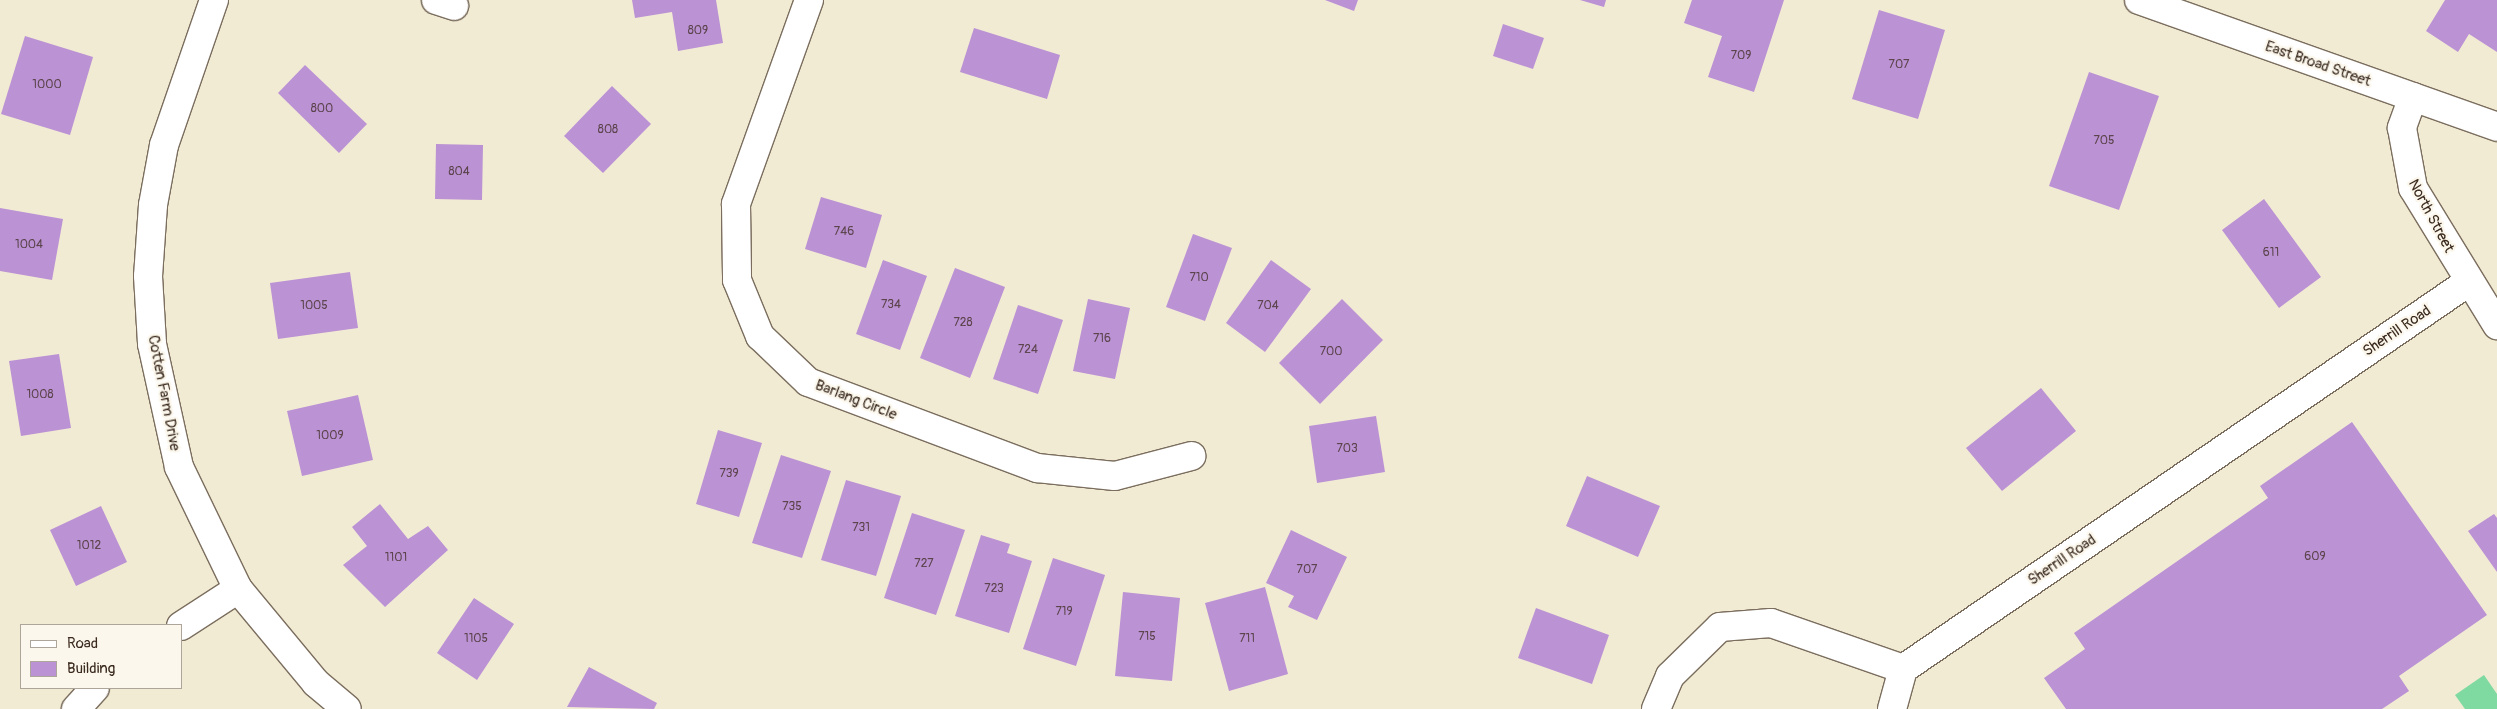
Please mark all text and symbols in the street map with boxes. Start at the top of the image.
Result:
house number: 809 [688,24,708,38]
street label: East Broad Street [2263,37,2373,91]
house number: 709 [1731,49,1751,63]
house number: 707 [1889,58,1909,72]
house number: 1000 [32,78,62,92]
house number: 800 [311,102,333,116]
house number: 808 [598,123,618,137]
house number: 705 [2093,134,2115,148]
house number: 804 [448,165,470,179]
street label: North Street [2404,176,2458,256]
house number: 746 [834,225,854,239]
house number: 1004 [15,238,43,252]
house number: 611 [2263,246,2279,260]
house number: 710 [1189,271,1209,285]
house number: 734 [881,298,901,312]
house number: 1005 [300,299,328,313]
house number: 704 [1257,299,1279,313]
street label: Sherrill Road [2360,302,2434,360]
house number: 728 [953,316,973,330]
house number: 716 [1093,332,1111,346]
street label: Cotten Farm Drive [144,334,184,452]
house number: 724 [1018,343,1038,357]
house number: 700 [1320,345,1342,359]
street label: Barlang Circle [813,376,899,424]
house number: 1008 [26,388,54,402]
house number: 1009 [316,429,344,443]
house number: 703 [1336,442,1358,456]
house number: 739 [719,467,739,481]
house number: 735 [782,500,802,514]
house number: 731 [852,521,870,535]
street label: Sherrill Road [2025,531,2099,589]
house number: 1012 [77,539,101,553]
house number: 609 [2304,550,2326,564]
house number: 1101 [385,551,407,565]
house number: 727 [914,557,934,571]
house number: 707 [1297,563,1317,577]
house number: 723 [984,582,1004,596]
house number: 719 [1055,605,1073,619]
legend [20,624,182,689]
house number: 715 [1138,630,1156,644]
house number: 1105 [464,632,488,646]
house number: 711 [1239,632,1255,646]
text: Road [67,634,98,653]
text: Building [67,659,115,678]

